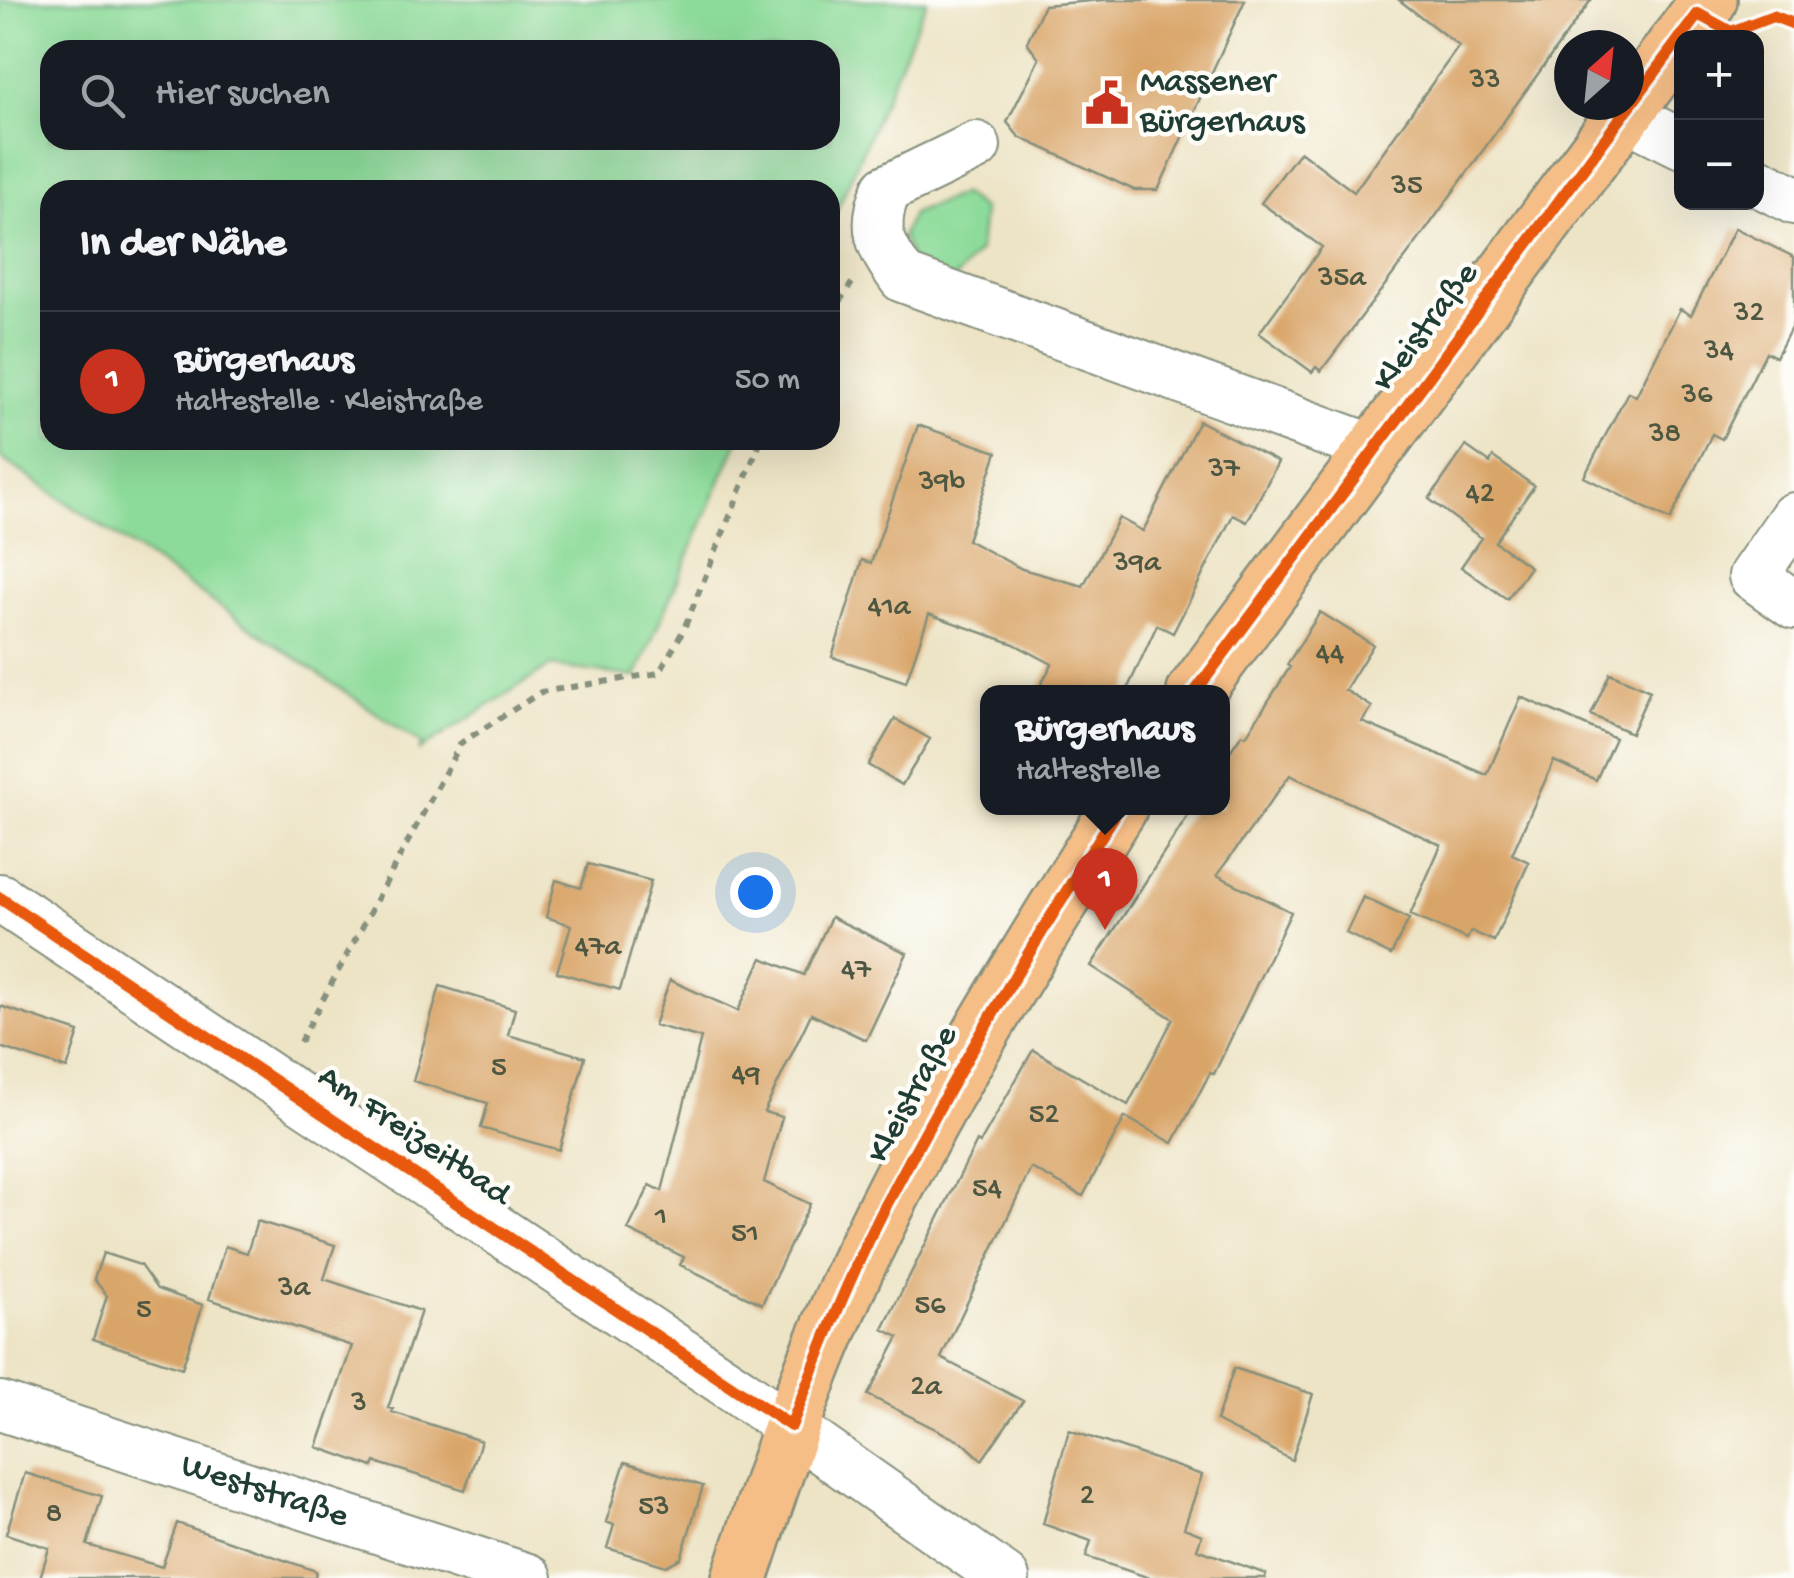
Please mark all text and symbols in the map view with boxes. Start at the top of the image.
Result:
north arrow [1554,30,1644,120]
map controls [1674,30,1764,210]
button: + [1674,30,1764,120]
search box [40,40,840,150]
place label: Massener Bürgerhaus [1139,63,1306,144]
house number: 33 [1468,64,1501,99]
icon: search [75,68,130,123]
text: Hier suchen [155,73,330,117]
public building icon: Massener Bürgerhaus [1083,79,1131,127]
button: − [1674,120,1764,210]
house number: 35 [1390,170,1423,205]
text: In der Nähe [80,221,286,270]
street label: Kleistraße [1365,255,1489,401]
house number: 35a [1317,262,1367,297]
house number: 32 [1733,297,1764,332]
house number: 34 [1703,335,1734,370]
text: Bürgerhaus [175,340,354,384]
text: 1 [106,362,119,400]
text: 50 m [735,362,800,400]
house number: 36 [1681,379,1713,414]
text: Haltestelle · Kleistraße [175,384,483,422]
house number: 38 [1648,418,1681,453]
house number: 37 [1207,453,1241,488]
house number: 39b [918,466,965,501]
house number: 42 [1466,478,1494,513]
house number: 39a [1112,547,1162,582]
house number: 41a [868,591,912,626]
house number: 44 [1316,638,1344,673]
popup [980,685,1230,815]
text: Bürgerhaus [1016,709,1194,753]
text: Haltestelle [1016,753,1160,791]
pin: 1 [1072,848,1138,930]
your location [730,867,781,918]
house number: 47a [575,931,623,966]
house number: 47 [841,954,872,989]
street label: Kleistraße [859,1018,969,1171]
house number: 5 [491,1052,507,1087]
street label: Am Freizeitbad [309,1058,519,1218]
house number: 49 [731,1059,761,1094]
house number: 52 [1029,1099,1059,1134]
house number: 54 [972,1173,1002,1208]
house number: 1 [654,1201,667,1236]
house number: 51 [731,1218,759,1253]
house number: 3a [277,1272,311,1307]
house number: 56 [915,1290,946,1325]
house number: 5 [136,1294,152,1329]
house number: 2a [910,1371,943,1406]
house number: 3 [350,1387,367,1422]
street label: Weststraße [176,1446,354,1539]
house number: 2 [1080,1480,1094,1515]
house number: 53 [638,1491,670,1526]
house number: 8 [46,1498,62,1533]

